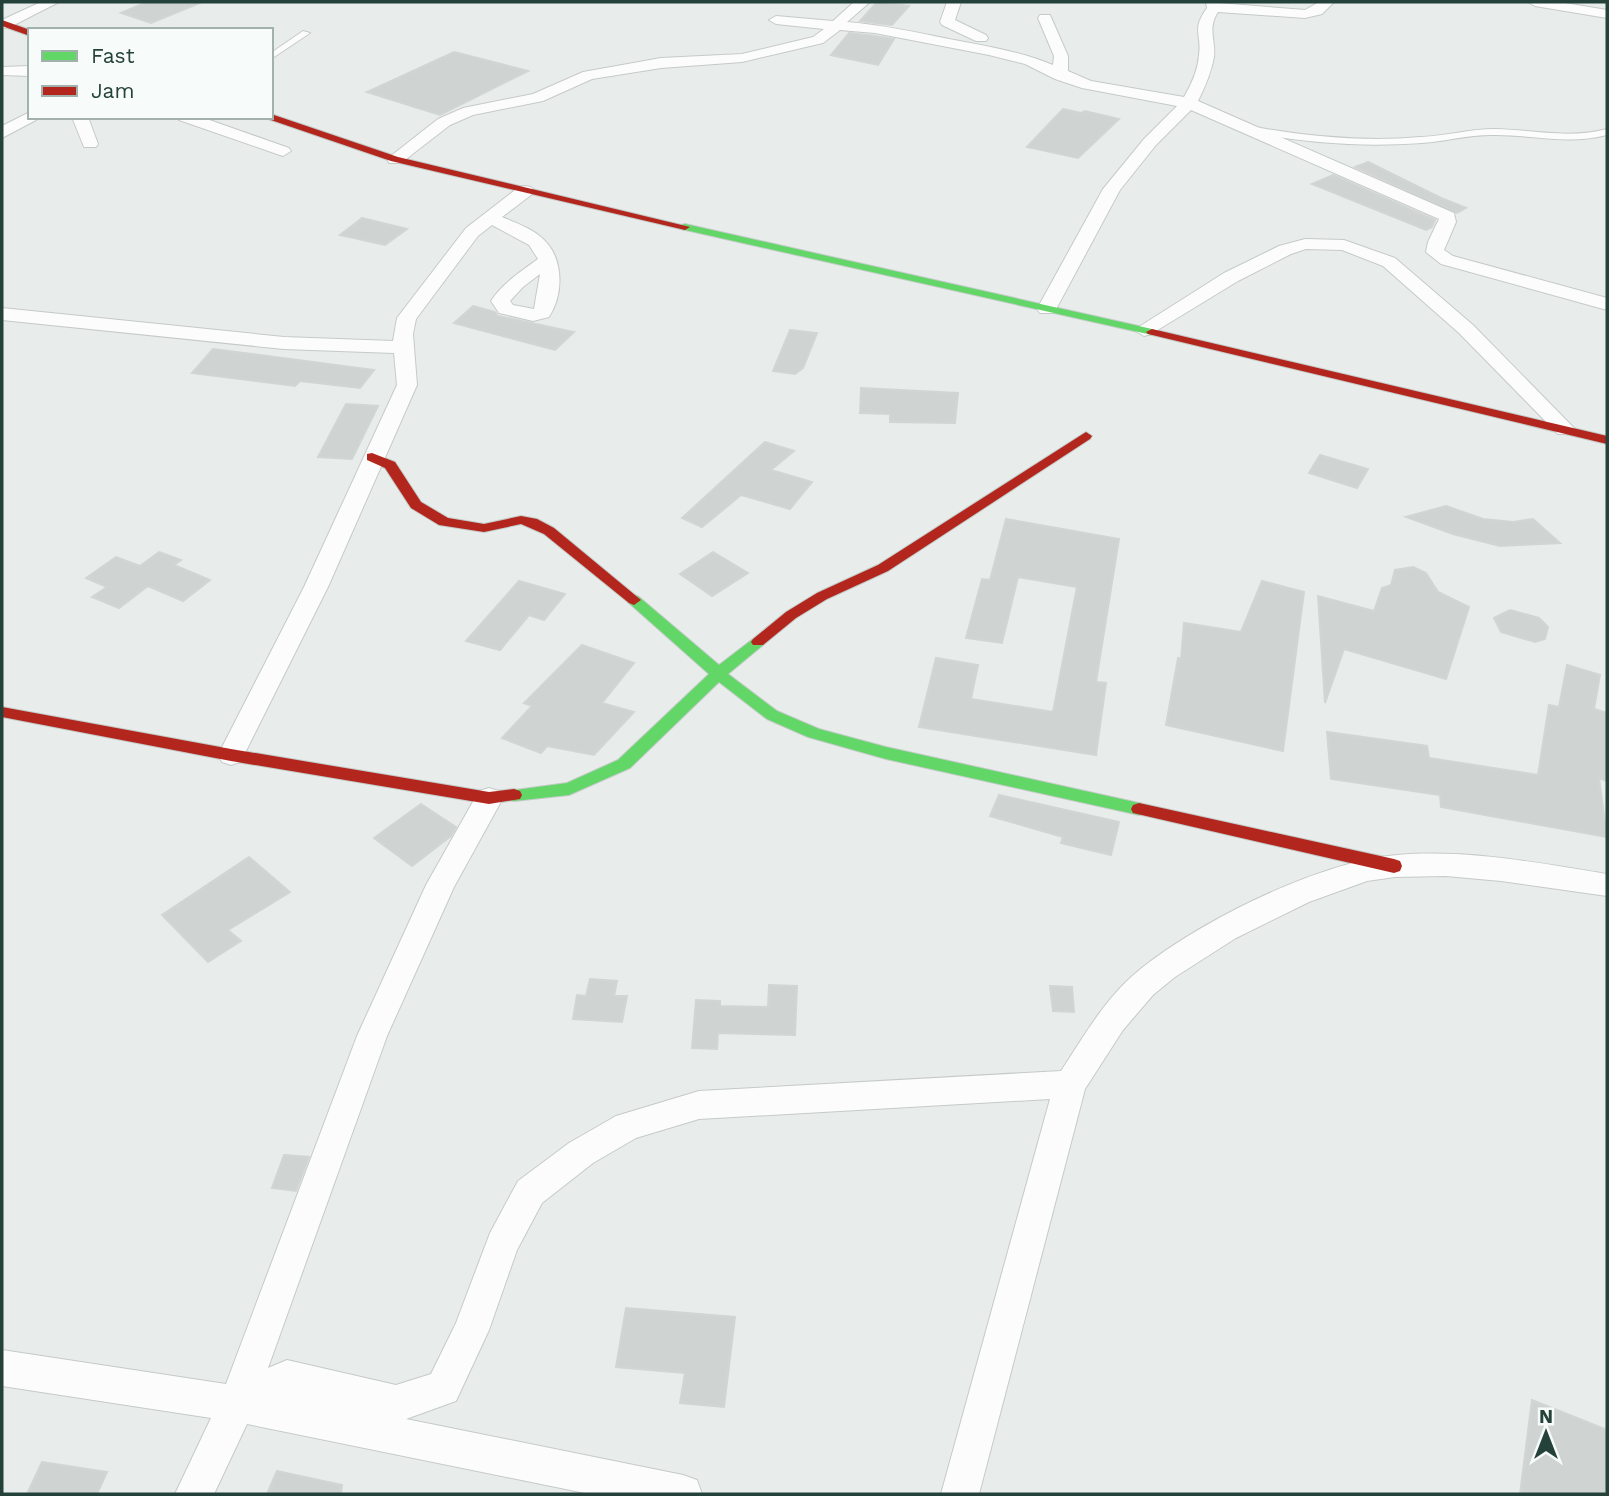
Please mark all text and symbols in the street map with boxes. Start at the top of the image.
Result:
legend [28,28,273,119]
text: Fast [91,43,135,68]
text: Jam [91,78,134,103]
north arrow [1511,1398,1581,1468]
text: N [1539,1405,1553,1428]

